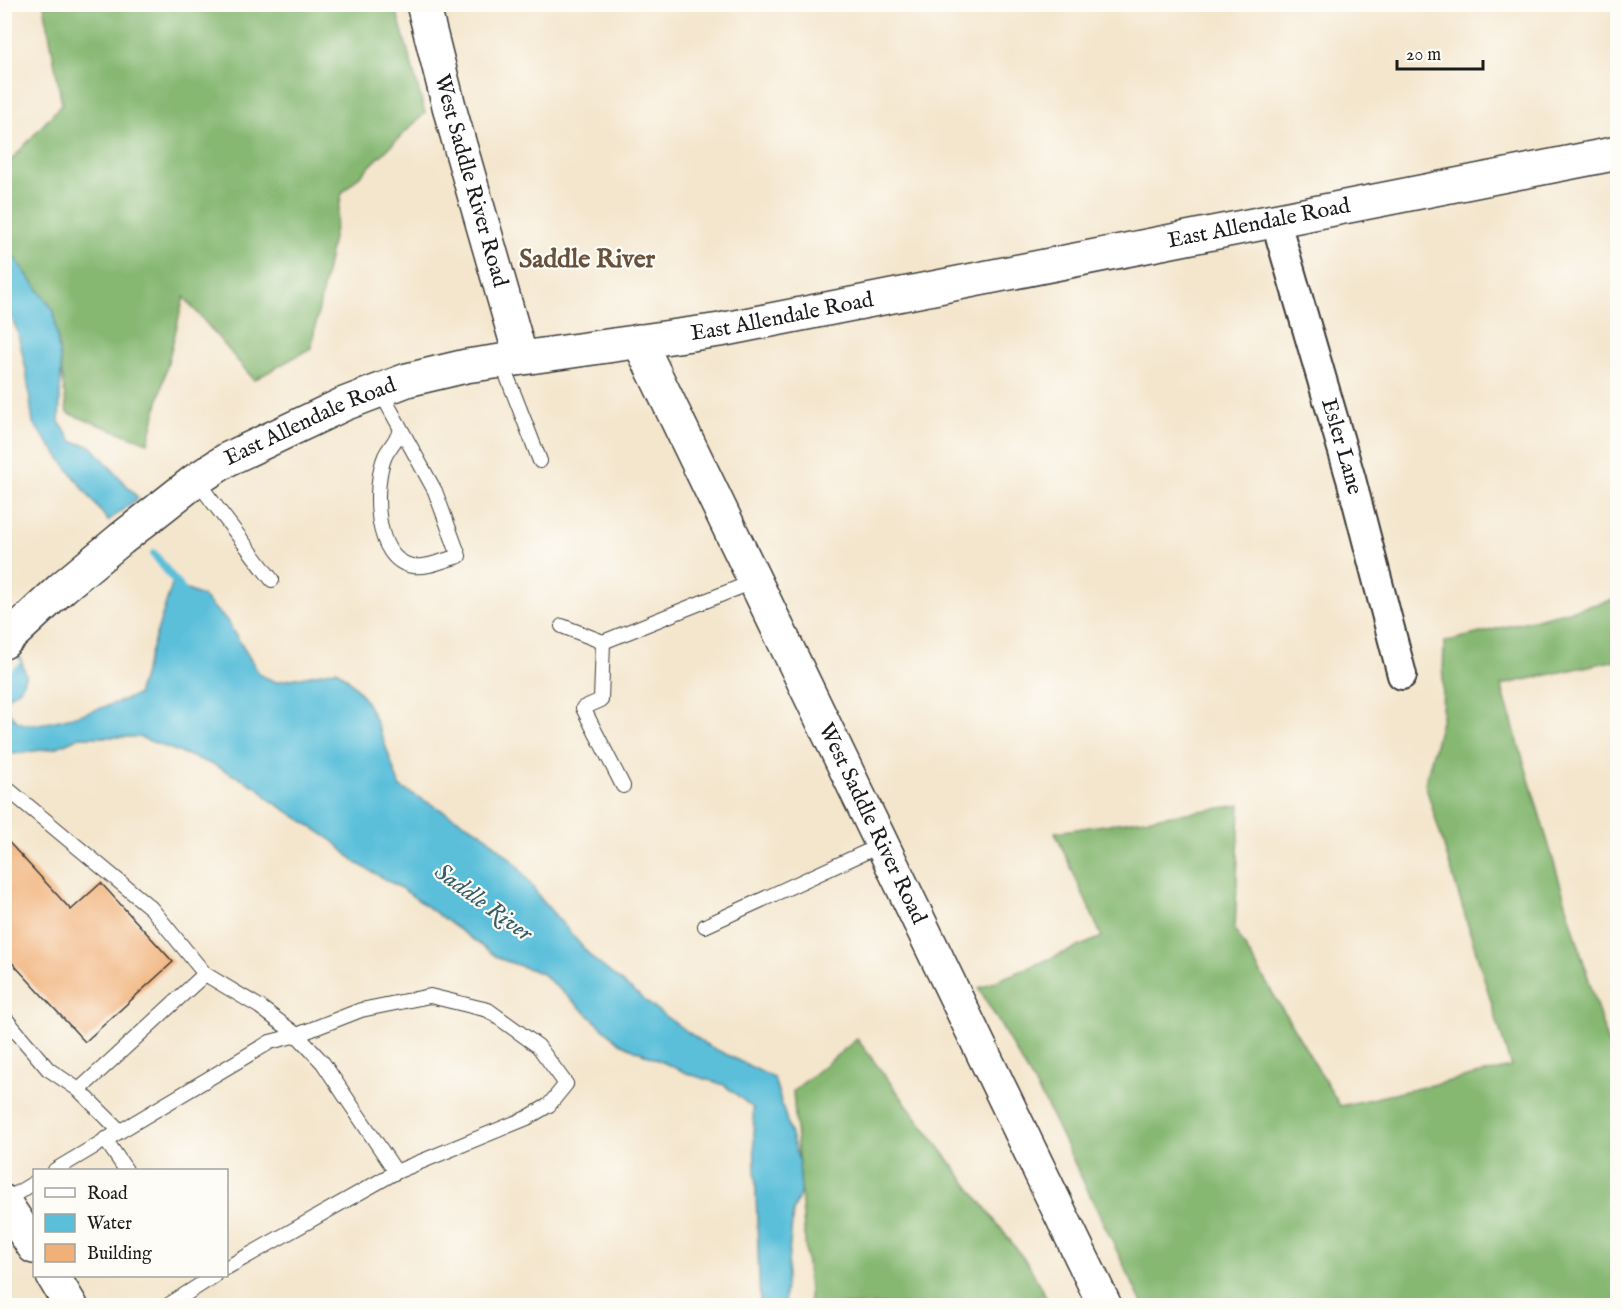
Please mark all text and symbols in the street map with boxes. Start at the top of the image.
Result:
scale bar [1397,33,1482,71]
text: 20 m [1406,44,1441,67]
street label: West Saddle River Road [427,71,514,291]
street label: East Allendale Road [1165,192,1353,255]
district label: Saddle River [519,243,656,276]
street label: East Allendale Road [689,286,876,348]
street label: East Allendale Road [220,371,400,473]
street label: Esler Lane [1314,395,1368,498]
street label: West Saddle River Road [812,719,933,929]
water label: Saddle River [428,857,540,950]
legend [33,1169,228,1277]
text: Road [87,1183,128,1206]
text: Water [87,1213,132,1236]
text: Building [87,1243,152,1266]

